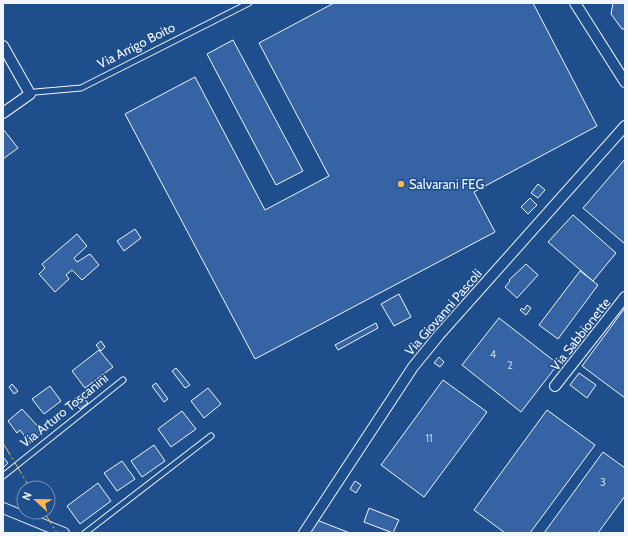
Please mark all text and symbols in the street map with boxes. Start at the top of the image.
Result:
street label: Via Arrigo Boito [94,19,178,71]
place label: Salvarani FEG [409,176,484,192]
marker: Salvarani FEG [396,179,406,189]
street label: Via Giovanni Pascoli [401,266,485,358]
street label: Via Sabbionette [547,294,614,374]
house number: 4 [490,347,497,361]
house number: 2 [507,358,513,372]
street label: Via Arturo Toscanini [17,370,111,450]
house number: 11 [425,431,433,445]
house number: 3 [600,475,606,489]
north arrow [16,480,56,520]
text: N [19,490,35,502]

